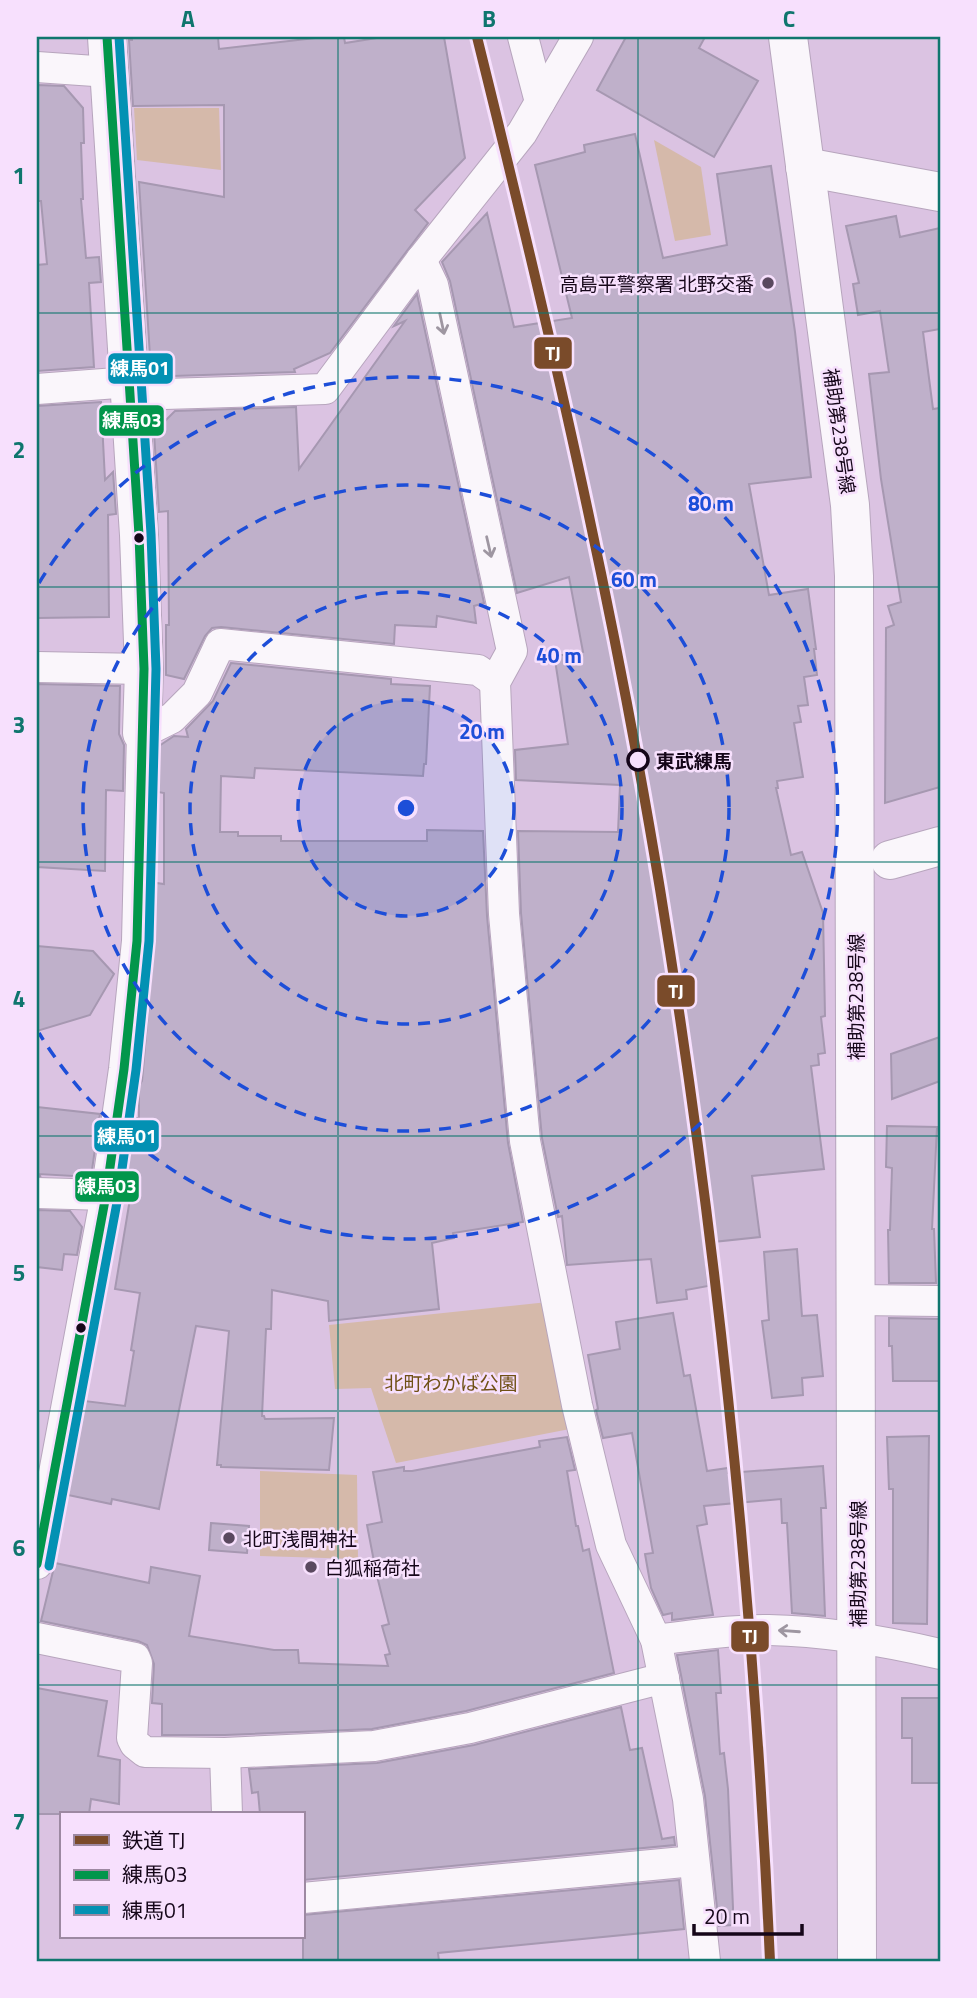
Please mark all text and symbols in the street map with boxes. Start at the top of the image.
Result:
text: A [181,1,195,36]
text: B [482,1,496,36]
text: C [783,1,795,36]
text: 1 [13,158,25,193]
place label: 高島平警察署 北野交番 [560,269,754,298]
marker: 高島平警察署 北野交番 [760,275,776,291]
one-way arrow [435,312,449,335]
line badge: TJ [533,336,573,370]
text: TJ [545,338,561,367]
line badge: 練馬01 [107,352,174,385]
text: 練馬01 [110,353,170,382]
street label: 補助第238号線 [817,366,863,496]
line badge: 練馬03 [98,404,165,437]
text: 練馬03 [102,405,162,434]
text: 2 [13,432,25,467]
text: 80 m [688,487,734,519]
unlabelled marker [132,531,146,545]
one-way arrow [483,535,496,558]
text: 60 m [611,563,657,595]
text: 40 m [536,639,582,671]
text: 3 [13,707,25,742]
text: 20 m [459,715,505,747]
place label: 東武練馬 [656,746,732,775]
marker: 東武練馬 [627,749,649,771]
centre of rings [394,796,418,820]
street label: 補助第238号線 [841,934,870,1060]
line badge: TJ [656,974,696,1008]
text: TJ [668,976,684,1005]
text: 4 [13,981,25,1016]
line badge: 練馬01 [93,1119,160,1153]
text: 練馬01 [97,1121,157,1150]
line badge: 練馬03 [74,1170,140,1203]
text: 練馬03 [77,1171,137,1200]
text: 5 [13,1255,25,1290]
unlabelled marker [74,1321,88,1335]
park label: 北町わかば公園 [384,1368,518,1397]
street label: 補助第238号線 [843,1501,872,1627]
place label: 北町浅間神社 [243,1524,357,1553]
text: 6 [13,1530,26,1565]
marker: 北町浅間神社 [221,1530,237,1546]
place label: 白狐稲荷社 [325,1553,420,1582]
marker: 白狐稲荷社 [303,1559,319,1575]
line badge: TJ [730,1620,770,1653]
text: TJ [742,1621,758,1650]
one-way arrow [778,1625,801,1638]
text: 7 [13,1804,25,1839]
legend [60,1812,304,1938]
text: 鉄道 TJ [122,1824,185,1856]
text: 練馬03 [122,1858,188,1890]
scale bar [694,1893,802,1937]
text: 練馬01 [122,1894,188,1926]
text: 20 m [704,1900,750,1932]

